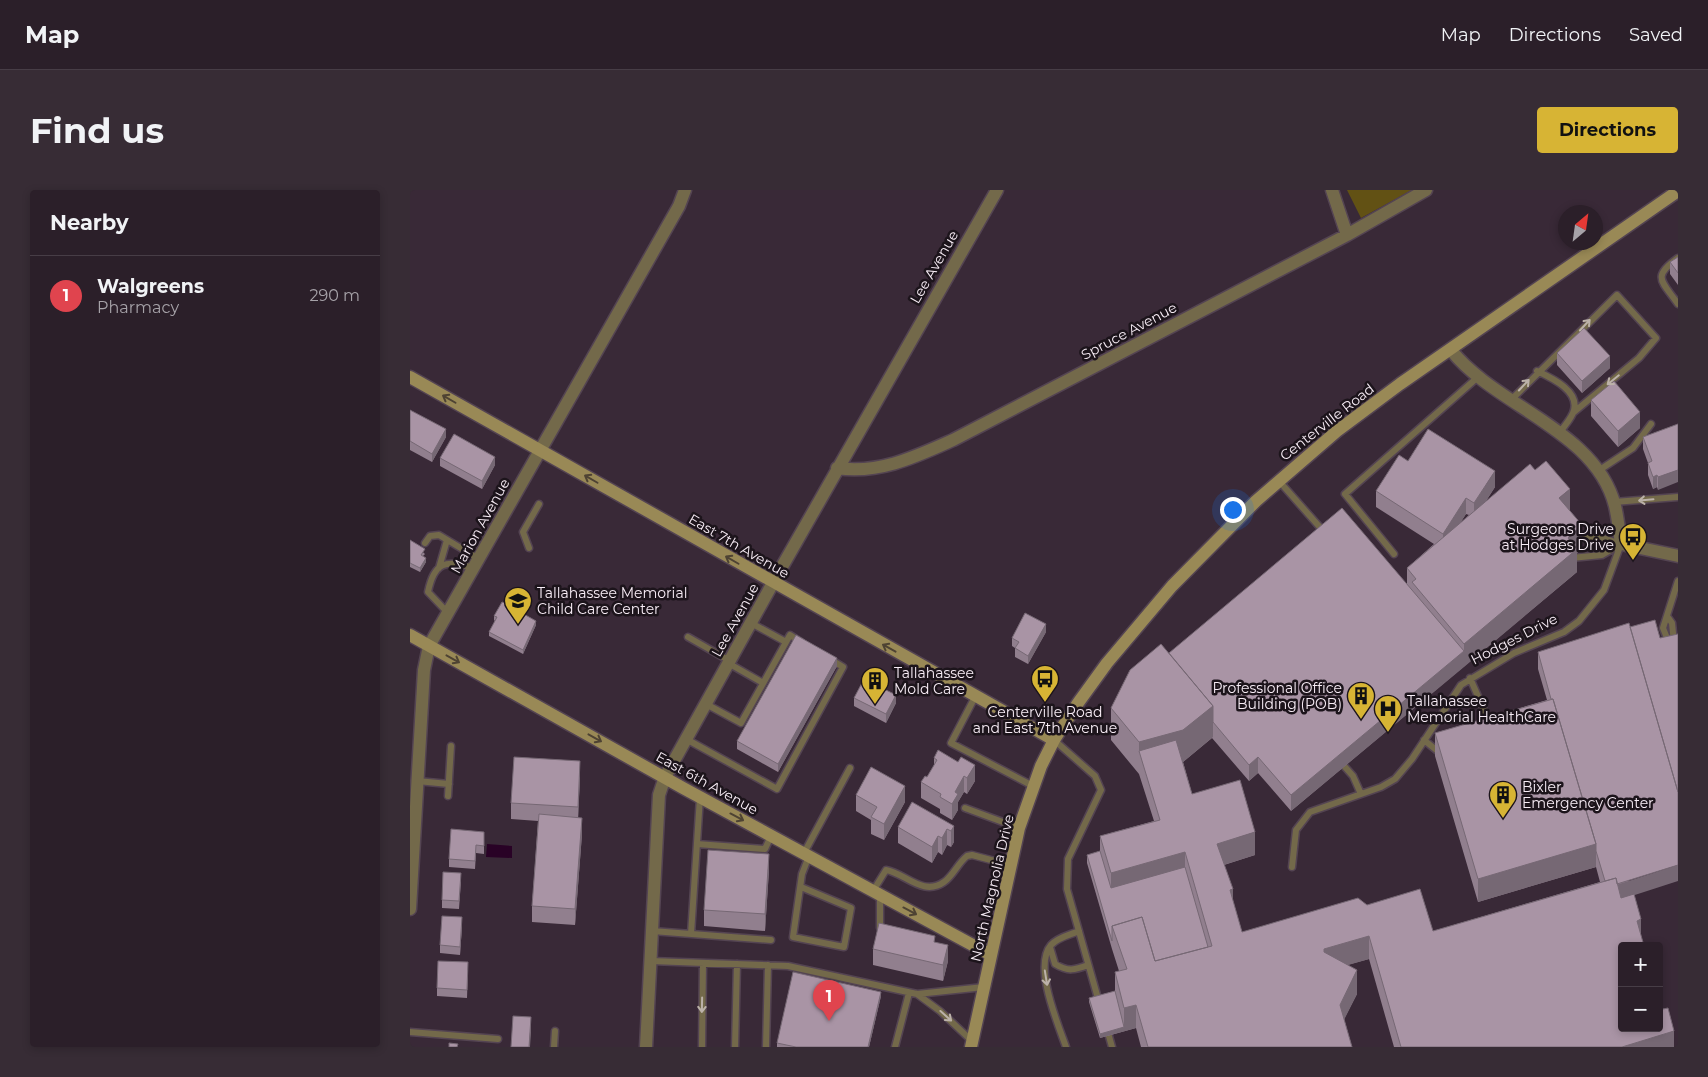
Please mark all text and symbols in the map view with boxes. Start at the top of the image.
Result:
text: Map [25,20,79,49]
text: Map [1441,24,1481,46]
text: Directions [1509,24,1601,46]
text: Saved [1629,24,1683,46]
button: Directions [1537,107,1678,153]
text: Find us [30,109,164,152]
north arrow [1558,205,1603,250]
text: Nearby [50,210,129,235]
street label: Lee Avenue [906,227,962,307]
text: Walgreens [97,275,204,298]
text: 1 [63,286,69,305]
text: 290 m [309,286,360,305]
text: Pharmacy [97,298,179,317]
street label: Spruce Avenue [1078,298,1180,364]
one-way arrow [1579,319,1591,331]
one-way arrow [1607,374,1620,385]
one-way arrow [1518,379,1530,391]
street label: Centerville Road [1276,380,1378,464]
one-way arrow [442,394,457,404]
one-way arrow [584,474,598,484]
street label: Marion Avenue [447,475,513,577]
one-way arrow [1638,495,1654,504]
your location [1220,497,1246,523]
street label: East 7th Avenue [685,510,793,582]
place label: Surgeons Drive at Hodges Drive [1502,520,1614,554]
bus stop icon: Surgeons Drive at Hodges Drive [1618,522,1648,561]
one-way arrow [726,554,740,564]
street label: Lee Avenue [707,580,763,660]
place label: Tallahassee Memorial Child Care Center [537,584,687,618]
school or university icon: Tallahassee Memorial Child Care Center [503,586,533,625]
street label: Hodges Drive [1468,609,1560,669]
one-way arrow [881,643,896,653]
one-way arrow [445,654,460,664]
place label: Tallahassee Mold Care [894,664,974,698]
bus stop icon: Centerville Road and East 7th Avenue [1030,664,1060,703]
building icon: Tallahassee Mold Care [860,666,890,705]
place label: Professional Office Building (POB) [1212,679,1342,713]
building icon: Professional Office Building (POB) [1346,681,1376,720]
place label: Tallahassee Memorial HealthCare [1407,692,1556,726]
hospital icon: Tallahassee Memorial HealthCare [1373,694,1403,733]
place label: Centerville Road and East 7th Avenue [973,703,1117,737]
one-way arrow [587,733,602,743]
street label: East 6th Avenue [653,748,761,818]
place label: Bixler Emergency Center [1522,778,1654,812]
building icon: Bixler Emergency Center [1488,780,1518,819]
one-way arrow [729,812,744,822]
street label: North Magnolia Drive [966,813,1018,963]
one-way arrow [903,906,918,916]
map controls [1618,942,1663,1032]
button: + [1618,942,1663,987]
one-way arrow [1041,970,1051,986]
pin: 1 [813,980,845,1021]
button: − [1618,987,1663,1032]
one-way arrow [698,997,707,1013]
one-way arrow [939,1011,952,1022]

